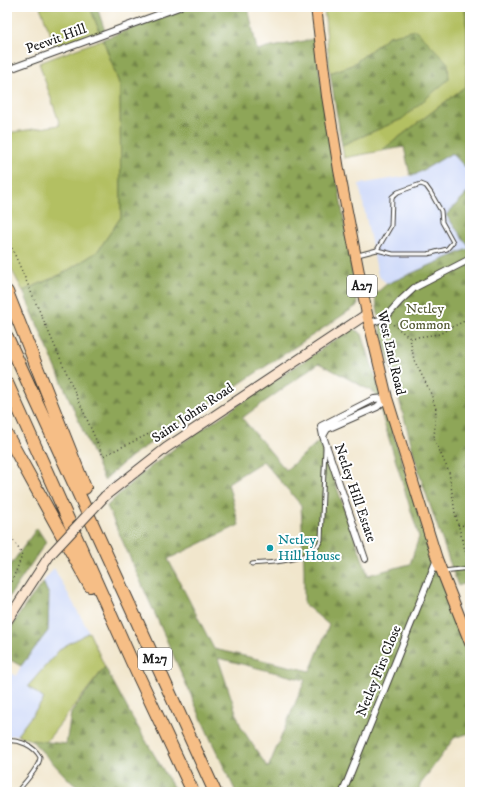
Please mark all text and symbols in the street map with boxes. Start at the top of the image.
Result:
street label: Peewit Hill [23,19,90,58]
road number: A27 [347,275,377,297]
park label: Netley Common [399,300,451,334]
street label: West End Road [372,308,409,397]
street label: Saint Johns Road [149,379,237,447]
street label: Netley Hill Estate [330,441,380,545]
place label: Netley Hill House [278,531,341,565]
marker: Netley Hill House [265,543,275,553]
street label: Netley Firs Close [352,623,406,719]
road number: M27 [138,648,172,670]

